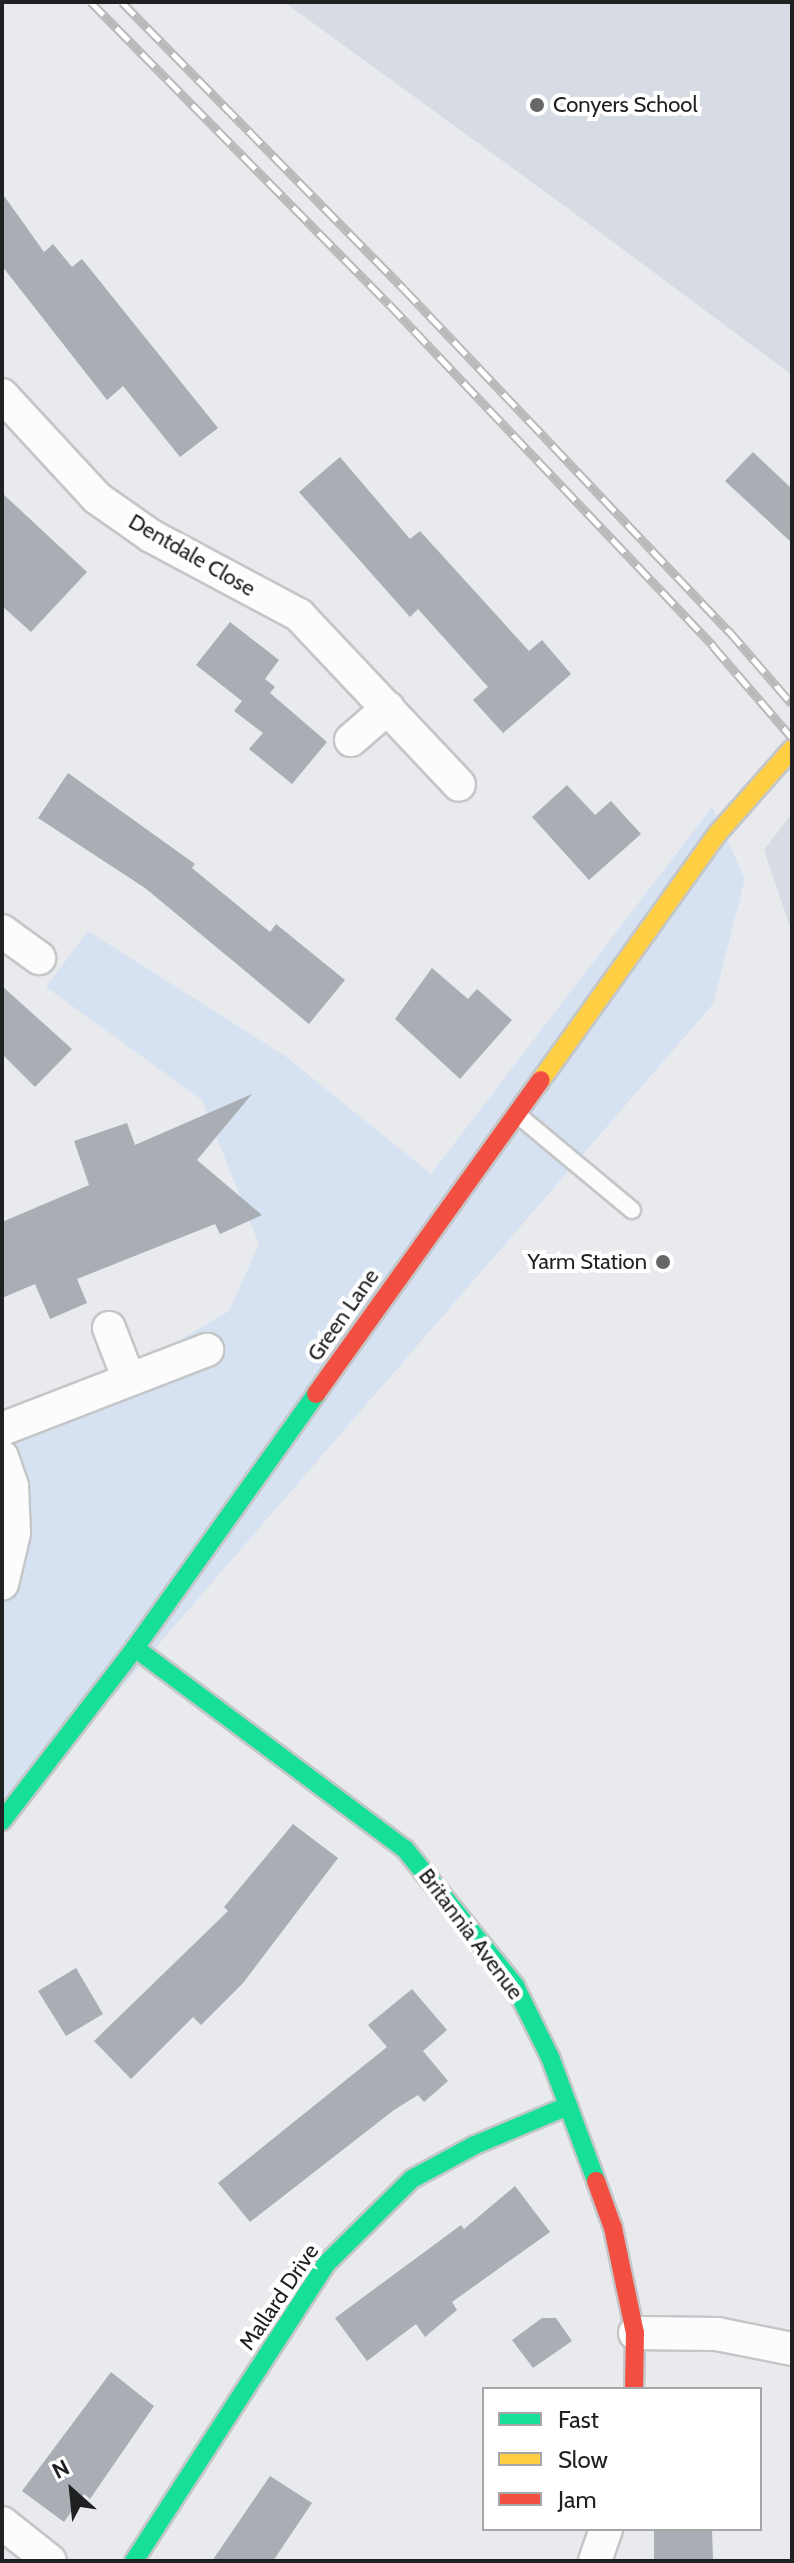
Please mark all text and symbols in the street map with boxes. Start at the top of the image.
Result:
place label: Conyers School [553,92,698,118]
marker: Conyers School [528,96,546,114]
street label: Dentdale Close [124,508,260,602]
place label: Yarm Station [527,1249,647,1275]
marker: Yarm Station [654,1253,672,1271]
street label: Green Lane [302,1264,384,1366]
street label: Britannia Avenue [413,1863,529,2005]
street label: Mallard Drive [234,2239,324,2355]
legend [482,2387,762,2531]
text: Fast [558,2405,599,2434]
text: Slow [558,2445,608,2474]
north arrow [32,2451,112,2531]
text: N [48,2454,74,2485]
text: Jam [558,2485,596,2514]

